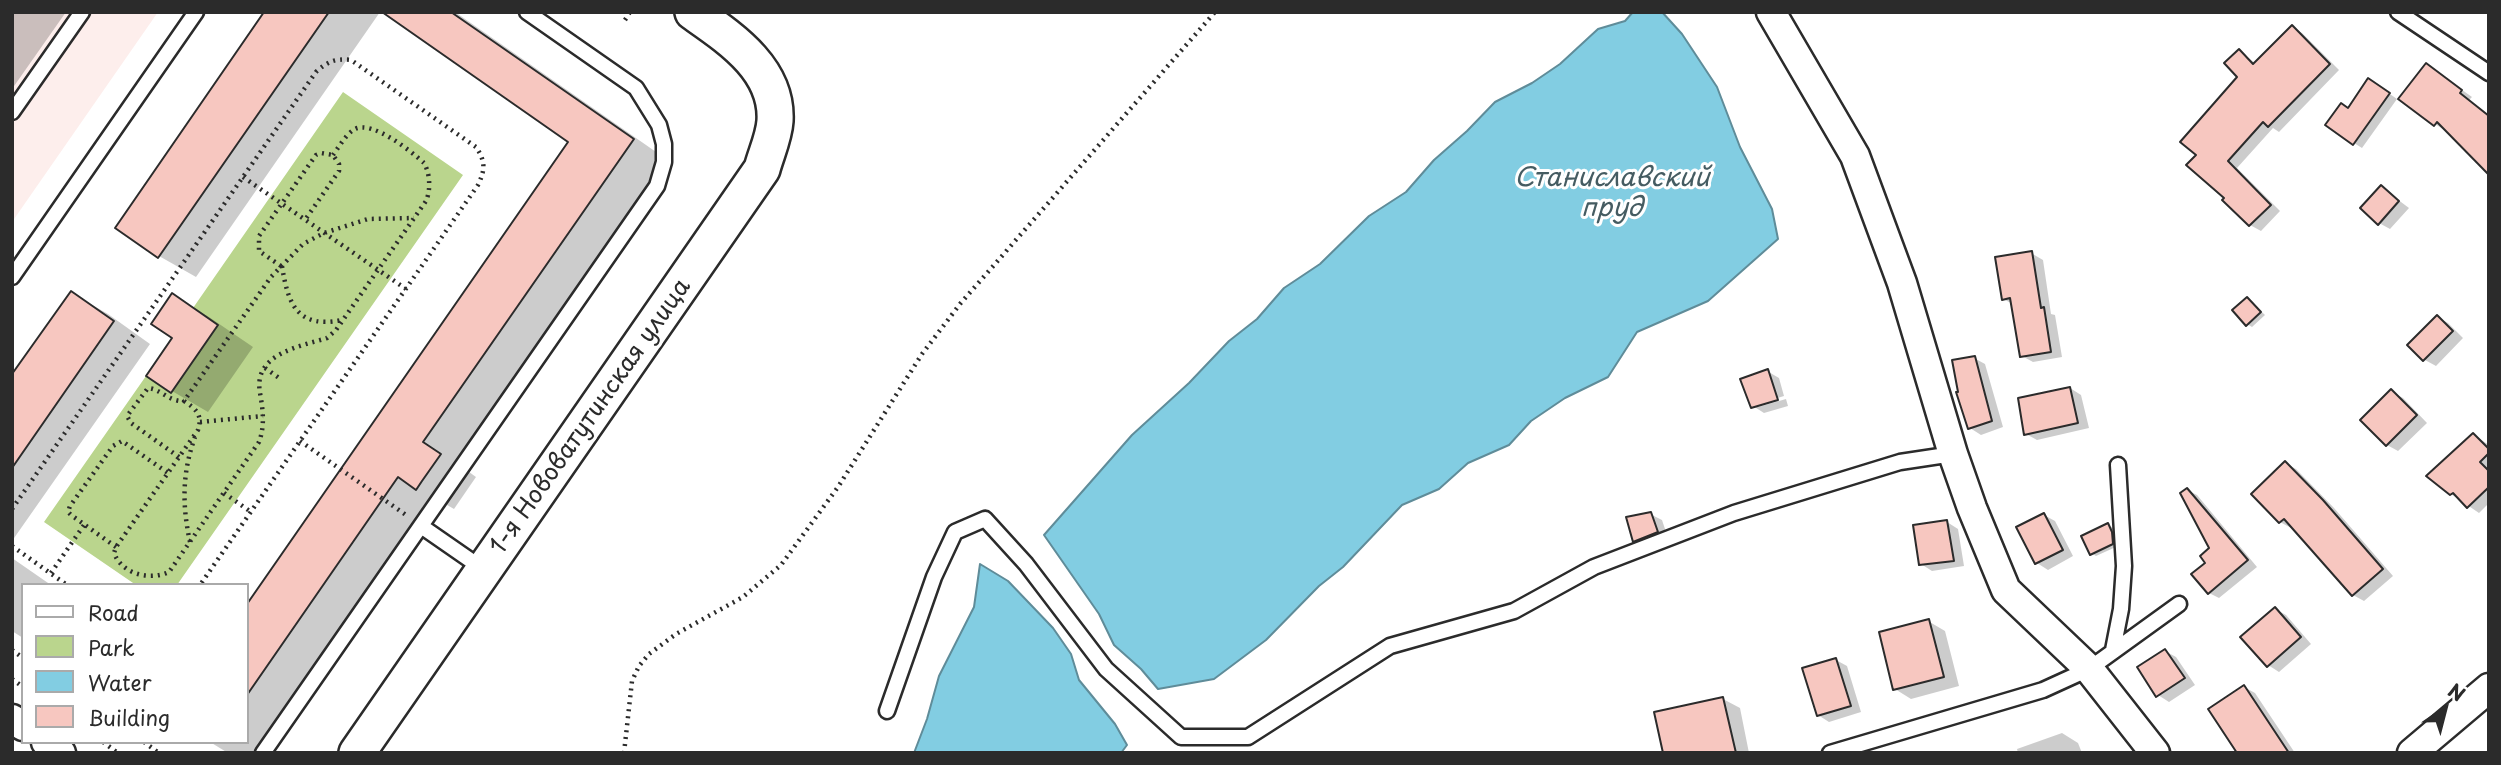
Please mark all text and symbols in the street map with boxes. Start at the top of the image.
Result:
water label: Станиславский пруд [1514,163,1710,224]
street label: 1-я Нововатутинская улица [485,274,697,560]
legend [21,583,248,744]
text: Road [88,596,139,628]
text: Park [88,631,135,663]
text: Water [88,666,151,698]
north arrow [2410,674,2480,744]
text: N [2443,676,2471,708]
text: Building [88,701,170,733]

